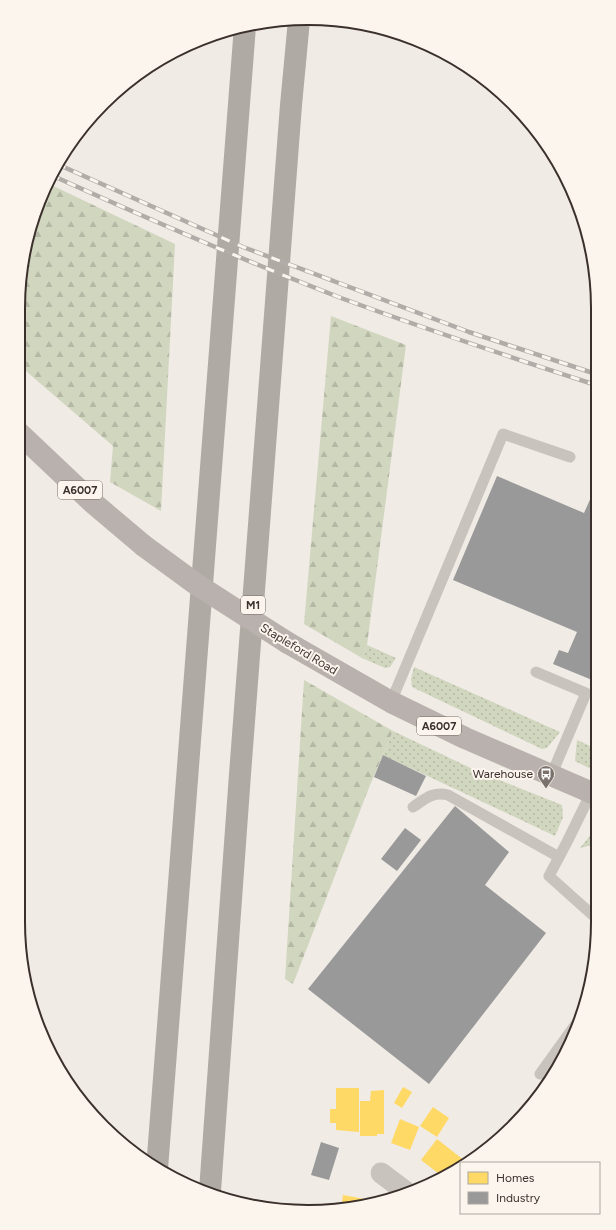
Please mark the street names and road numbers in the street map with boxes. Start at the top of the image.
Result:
road number: A6007 [58,481,102,499]
road number: M1 [241,596,265,614]
street label: Stapleford Road [258,621,340,677]
road number: A6007 [417,717,461,735]

